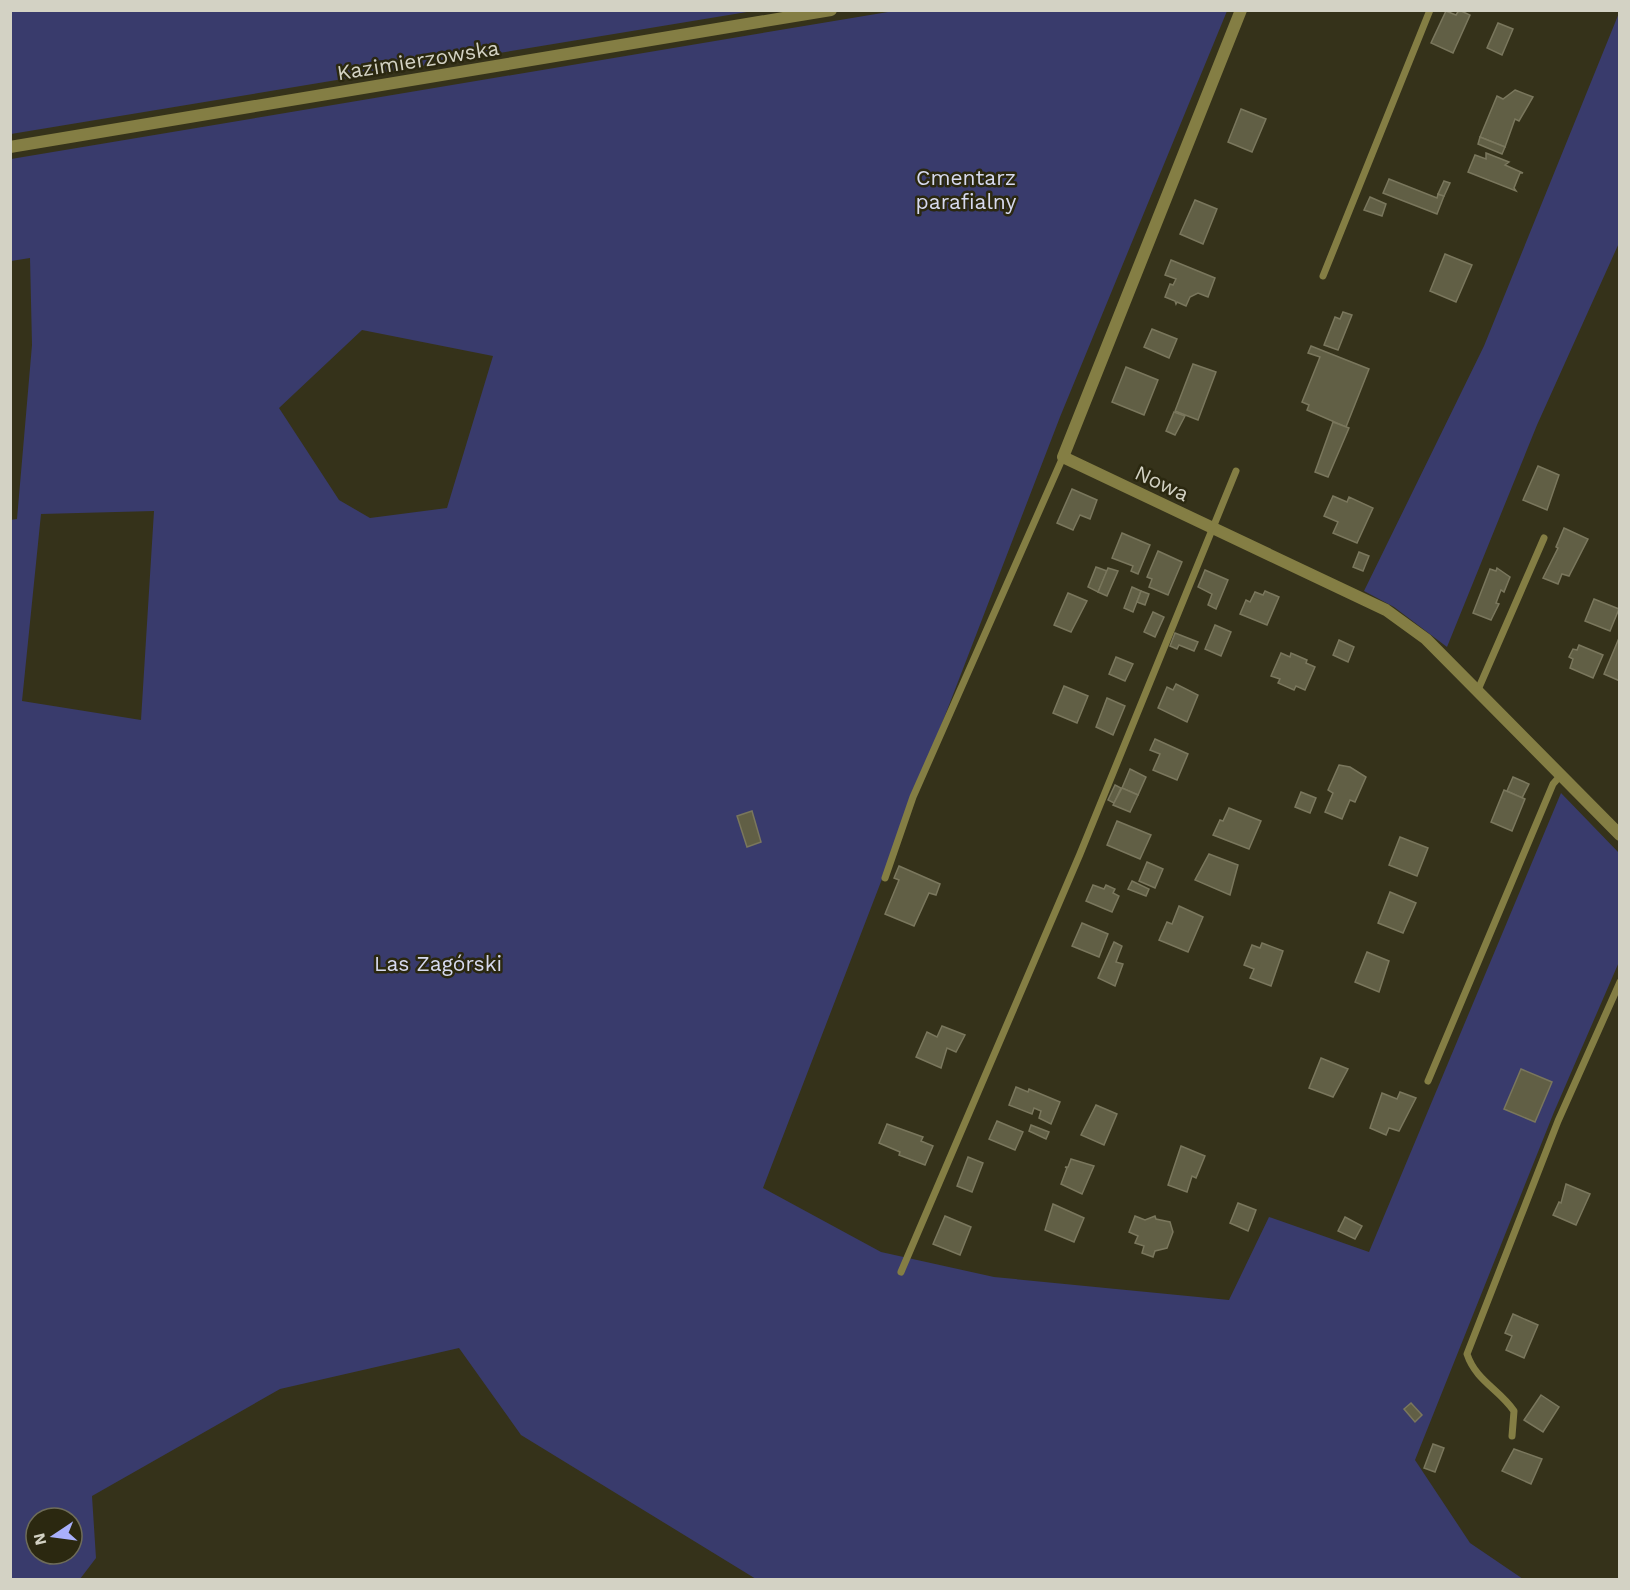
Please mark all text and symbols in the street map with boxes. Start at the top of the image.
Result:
street label: Kazimierzowska [335,35,501,85]
park label: Cmentarz parafialny [916,165,1017,214]
street label: Nowa [1131,460,1193,506]
park label: Las Zagórski [374,951,502,976]
north arrow [24,1506,84,1566]
text: N [29,1531,50,1547]

